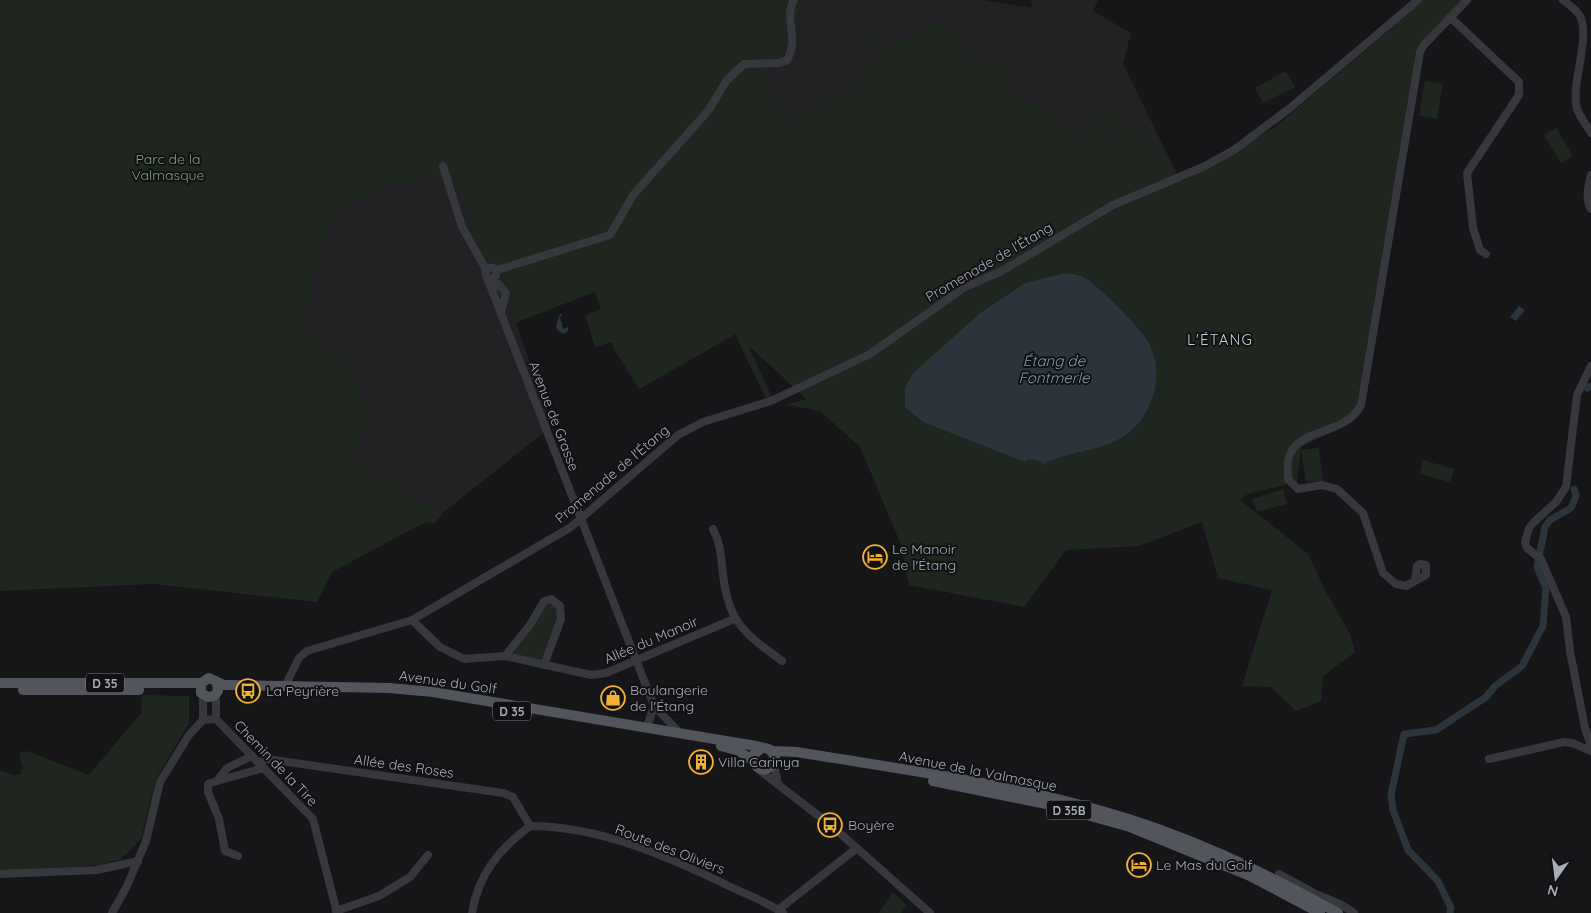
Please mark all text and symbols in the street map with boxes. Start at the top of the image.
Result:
park label: Parc de la Valmasque [131,150,205,184]
street label: Promenade de l'Étang [922,218,1056,306]
district label: L'ÉTANG [1187,330,1253,349]
water label: Étang de Fontmerle [1019,351,1090,387]
street label: Avenue de Grasse [525,358,583,474]
street label: Promenade de l'Étang [551,421,673,527]
place label: Le Manoir de l'Étang [892,540,957,574]
hotel icon: Le Manoir de l'Étang [862,544,888,570]
street label: Allée du Manoir [601,612,701,668]
street label: Avenue du Golf [398,666,498,698]
road number: D 35 [86,674,124,692]
bus stop icon: La Peyrière [235,678,261,704]
place label: Boulangerie de l'Étang [630,681,708,715]
place label: La Peyrière [266,682,339,700]
shop icon: Boulangerie de l'Étang [600,685,626,711]
road number: D 35 [493,701,531,720]
street label: Chemin de la Tire [230,716,322,810]
street label: Avenue de la Valmasque [898,747,1059,795]
building icon: Villa Carinya [688,749,714,775]
street label: Allée des Roses [353,750,455,782]
place label: Villa Carinya [718,753,800,771]
road number: D 35B [1046,800,1092,820]
bus stop icon: Boyère [817,812,843,838]
place label: Boyère [848,816,894,834]
street label: Route des Oliviers [613,820,727,878]
hotel icon: Le Mas du Golf [1126,852,1152,878]
north arrow [1531,853,1581,903]
place label: Le Mas du Golf [1156,856,1253,874]
text: N [1546,881,1560,901]

